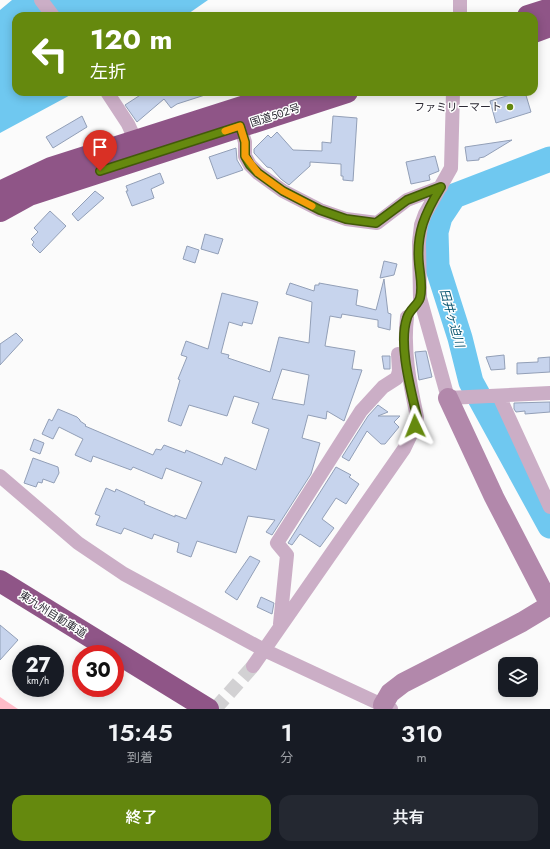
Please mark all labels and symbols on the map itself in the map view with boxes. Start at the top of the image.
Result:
street label: 国道502号 [248,99,302,131]
place label: ファミリーマート [414,99,502,115]
marker: ファミリーマート [505,102,515,112]
pin [83,130,117,171]
water label: 田井ヶ迫川 [435,287,469,351]
position arrow [394,405,436,447]
street label: 東九州自動車道 [16,587,90,641]
speed limit sign: 30 [72,645,124,697]

